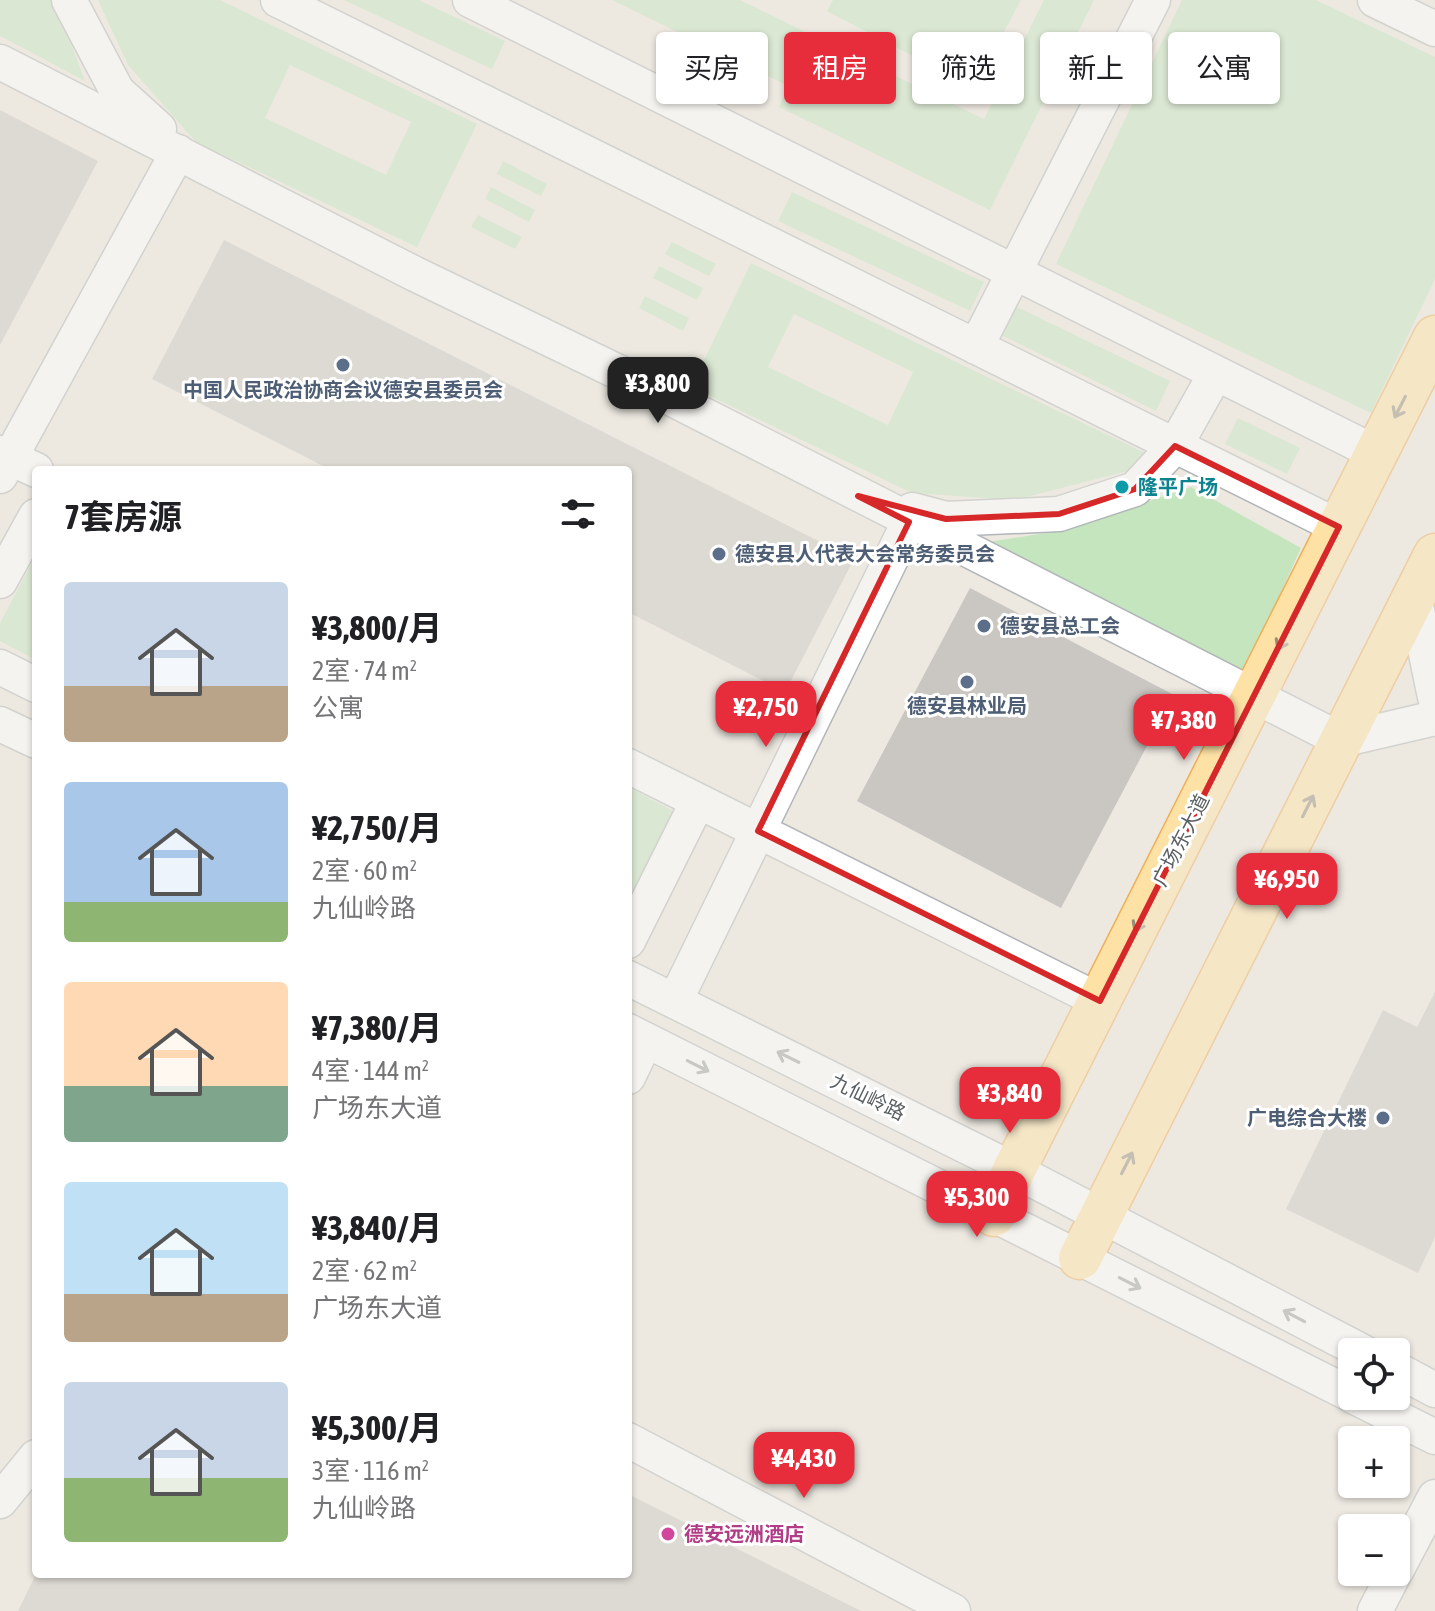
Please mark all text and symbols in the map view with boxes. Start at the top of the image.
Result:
chip: 买房 [656,32,768,104]
chip: 租房 [784,32,896,104]
chip: 筛选 [912,32,1024,104]
chip: 新上 [1040,32,1152,104]
chip: 公寓 [1168,32,1280,104]
marker: 中国人民政治协商会议德安县委员会 [334,356,352,374]
pin: ¥3,800 [593,357,723,425]
text: ¥3,800 [625,368,691,398]
place label: 中国人民政治协商会议德安县委员会 [183,378,503,401]
one-way arrow [1391,394,1407,418]
place label: 隆平广场 [1138,475,1218,498]
marker: 隆平广场 [1113,478,1131,496]
icon: filters [556,492,600,536]
text: 7套房源 [64,497,182,536]
place label: 德安县人代表大会常务委员会 [735,542,995,565]
marker: 德安县人代表大会常务委员会 [710,545,728,563]
text: ¥3,800/月 [312,608,443,647]
icon: home [128,614,224,710]
place label: 德安县总工会 [1000,614,1120,637]
marker: 德安县总工会 [975,617,993,635]
one-way arrow [1275,626,1290,650]
text: 2室 · 74 m² [312,656,417,686]
marker: 德安县林业局 [958,673,976,691]
pin: ¥2,750 [701,681,831,749]
text: ¥2,750 [733,692,799,722]
text: 公寓 [312,693,364,723]
place label: 德安县林业局 [907,694,1027,717]
pin: ¥7,380 [1119,694,1249,762]
text: ¥7,380 [1151,705,1217,735]
street label: 广场东大道 [1148,790,1214,890]
one-way arrow [1300,795,1316,819]
text: ¥2,750/月 [312,808,443,847]
icon: home [128,814,224,910]
pin: ¥6,950 [1222,853,1352,921]
text: 2室 · 60 m² [312,856,417,886]
text: ¥6,950 [1254,864,1320,894]
text: 九仙岭路 [312,893,416,923]
one-way arrow [1132,908,1148,932]
text: ¥7,380/月 [312,1008,443,1047]
icon: home [128,1014,224,1110]
one-way arrow [776,1049,800,1065]
text: 4室 · 144 m² [312,1056,429,1086]
one-way arrow [685,1058,709,1074]
pin: ¥3,840 [945,1067,1075,1135]
street label: 九仙岭路 [827,1069,909,1124]
text: ¥3,840 [977,1078,1043,1108]
text: 广场东大道 [312,1093,442,1123]
place label: 广电综合大楼 [1247,1106,1367,1129]
marker: 广电综合大楼 [1374,1109,1392,1127]
one-way arrow [1120,1152,1135,1176]
pin: ¥5,300 [912,1171,1042,1239]
text: ¥5,300 [944,1182,1010,1212]
text: ¥3,840/月 [312,1208,443,1247]
icon: home [128,1214,224,1310]
text: 2室 · 62 m² [312,1256,417,1286]
one-way arrow [1117,1276,1141,1292]
text: 广场东大道 [312,1293,442,1323]
one-way arrow [1282,1307,1306,1323]
map controls [1338,1338,1410,1586]
button: locate [1338,1338,1410,1410]
text: ¥5,300/月 [312,1408,443,1447]
icon: home [128,1414,224,1510]
button: + [1338,1426,1410,1498]
pin: ¥4,430 [739,1432,869,1500]
text: ¥4,430 [771,1443,837,1473]
text: 3室 · 116 m² [312,1456,429,1486]
text: 九仙岭路 [312,1493,416,1523]
button: − [1338,1514,1410,1586]
place label: 德安远洲酒店 [684,1522,804,1545]
marker: 德安远洲酒店 [659,1525,677,1543]

